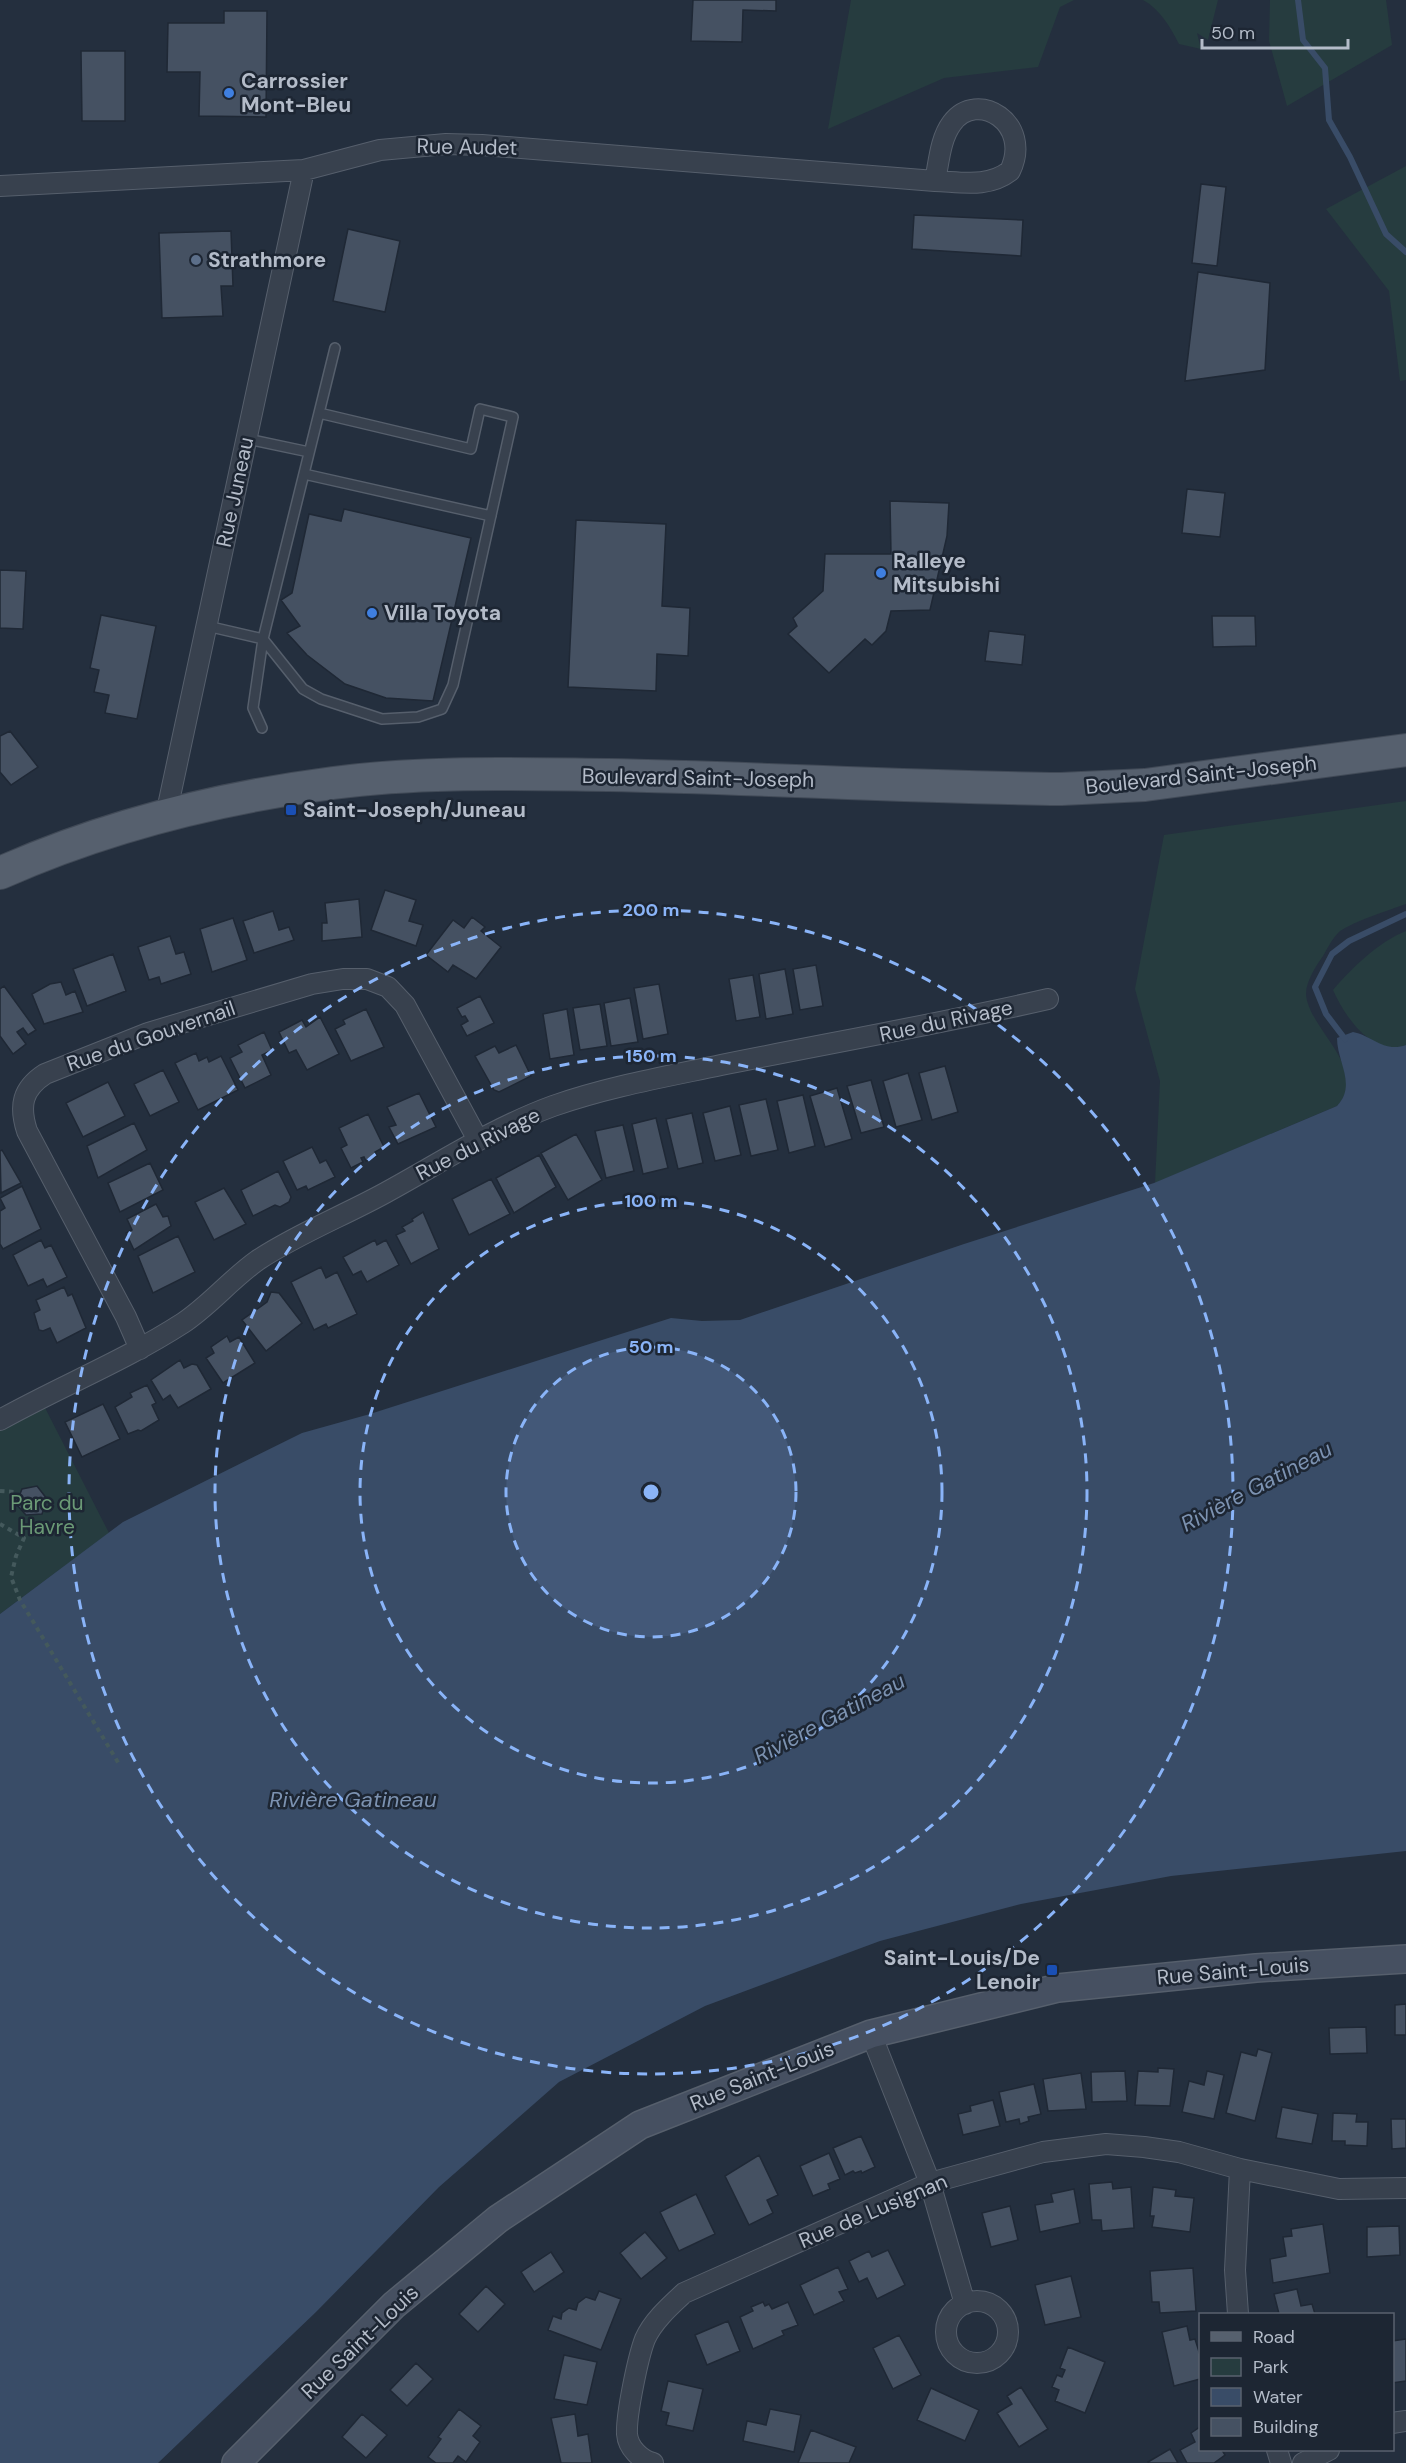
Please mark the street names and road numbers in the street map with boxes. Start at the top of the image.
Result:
street label: Rue Audet [416,132,518,162]
street label: Rue Juneau [210,434,260,550]
street label: Boulevard Saint-Joseph [1084,749,1318,801]
street label: Boulevard Saint-Joseph [582,762,814,794]
street label: Rue du Rivage [877,993,1015,1049]
street label: Rue du Gouvernail [63,994,239,1078]
street label: Rue du Rivage [411,1101,545,1187]
street label: Rue Saint-Louis [1156,1950,1310,1992]
street label: Rue Saint-Louis [686,2034,838,2118]
street label: Rue de Lusignan [795,2167,951,2255]
street label: Rue Saint-Louis [295,2279,425,2405]

